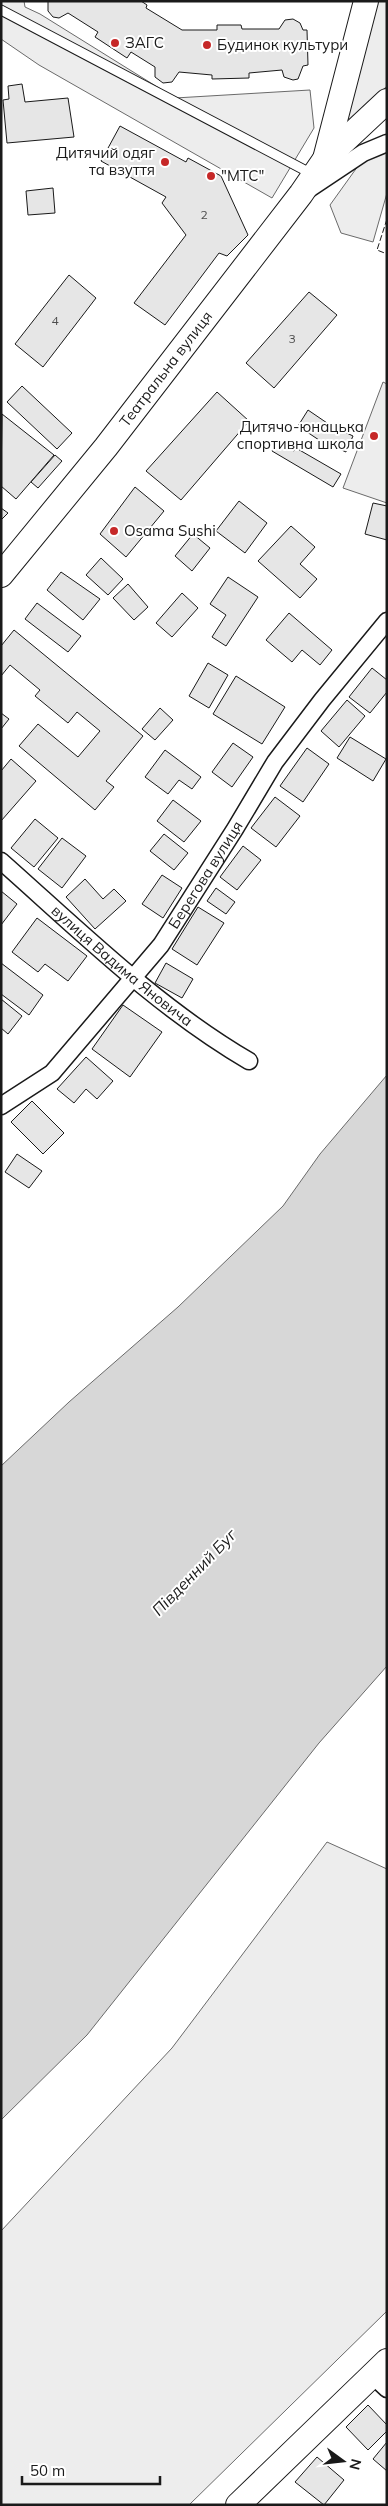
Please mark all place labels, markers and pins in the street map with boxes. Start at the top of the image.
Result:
place label: ЗАГС [125,33,164,52]
place label: Будинок культури [217,35,348,54]
marker: ЗАГС [109,37,121,49]
marker: Будинок культури [201,39,213,51]
place label: Дитячий одяг та взуття [56,143,155,179]
marker: Дитячий одяг та взуття [159,156,171,168]
place label: "МТС" [221,166,264,185]
marker: "МТС" [205,170,217,182]
place label: Дитячо-юнацька спортивна школа [237,417,364,453]
marker: Дитячо-юнацька спортивна школа [368,430,380,442]
place label: Osama Sushi [124,521,216,540]
marker: Osama Sushi [108,525,120,537]

